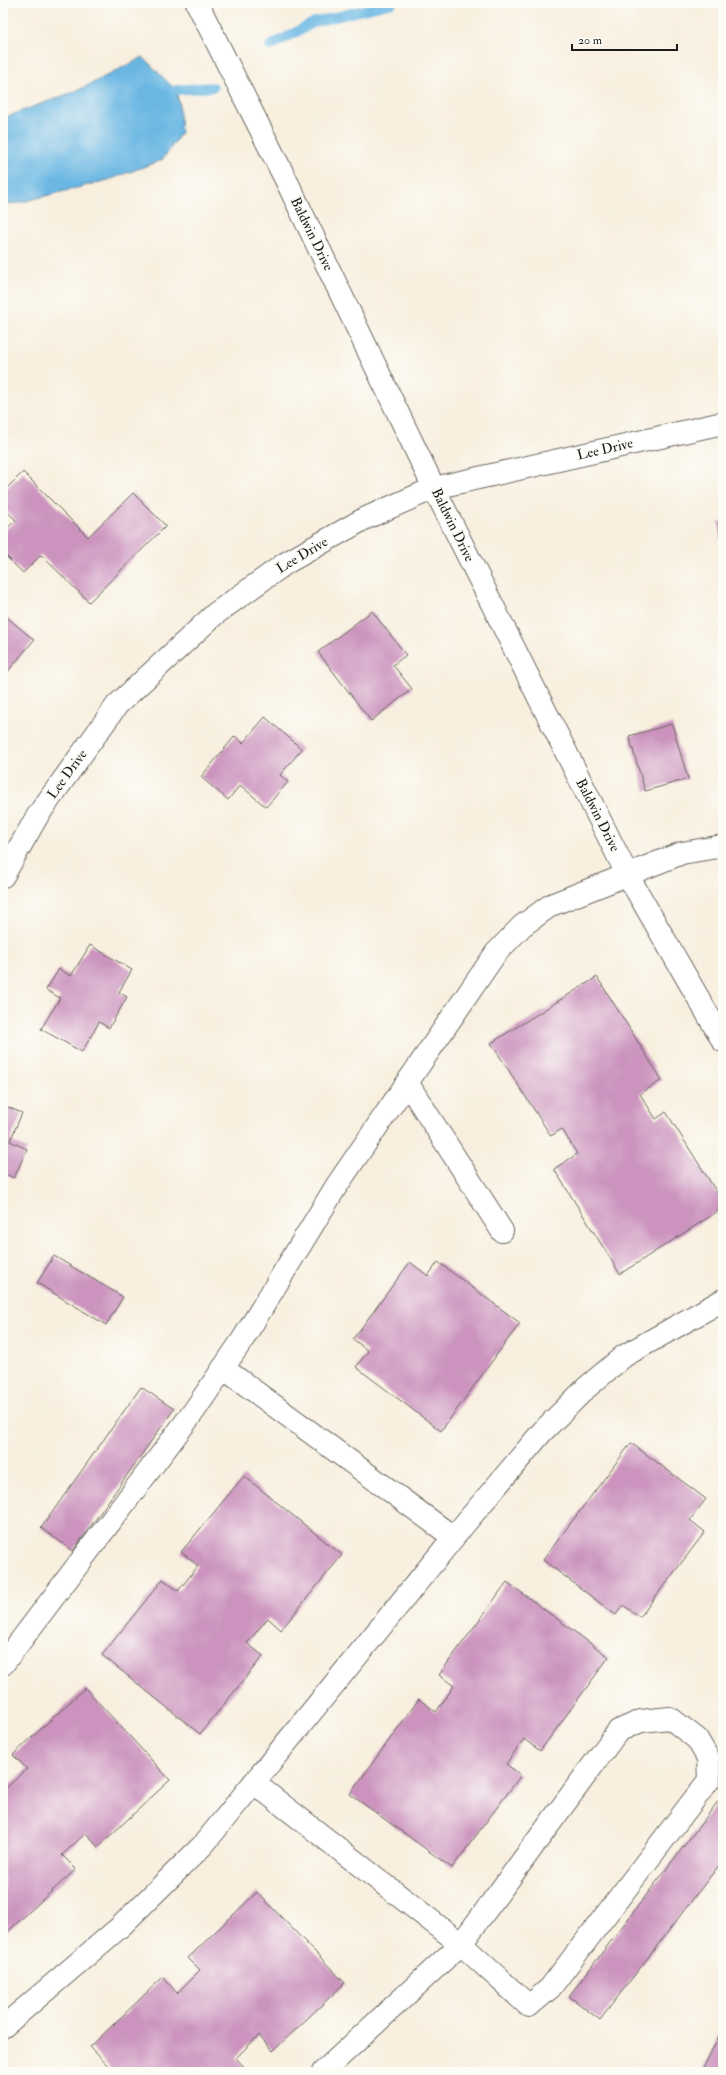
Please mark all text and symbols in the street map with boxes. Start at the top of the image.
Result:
scale bar [572,26,677,52]
text: 20 m [578,33,603,48]
street label: Baldwin Drive [287,194,337,274]
street label: Lee Drive [575,434,635,464]
street label: Baldwin Drive [428,485,478,565]
street label: Lee Drive [273,533,331,577]
street label: Lee Drive [43,746,91,802]
street label: Baldwin Drive [572,776,624,855]

